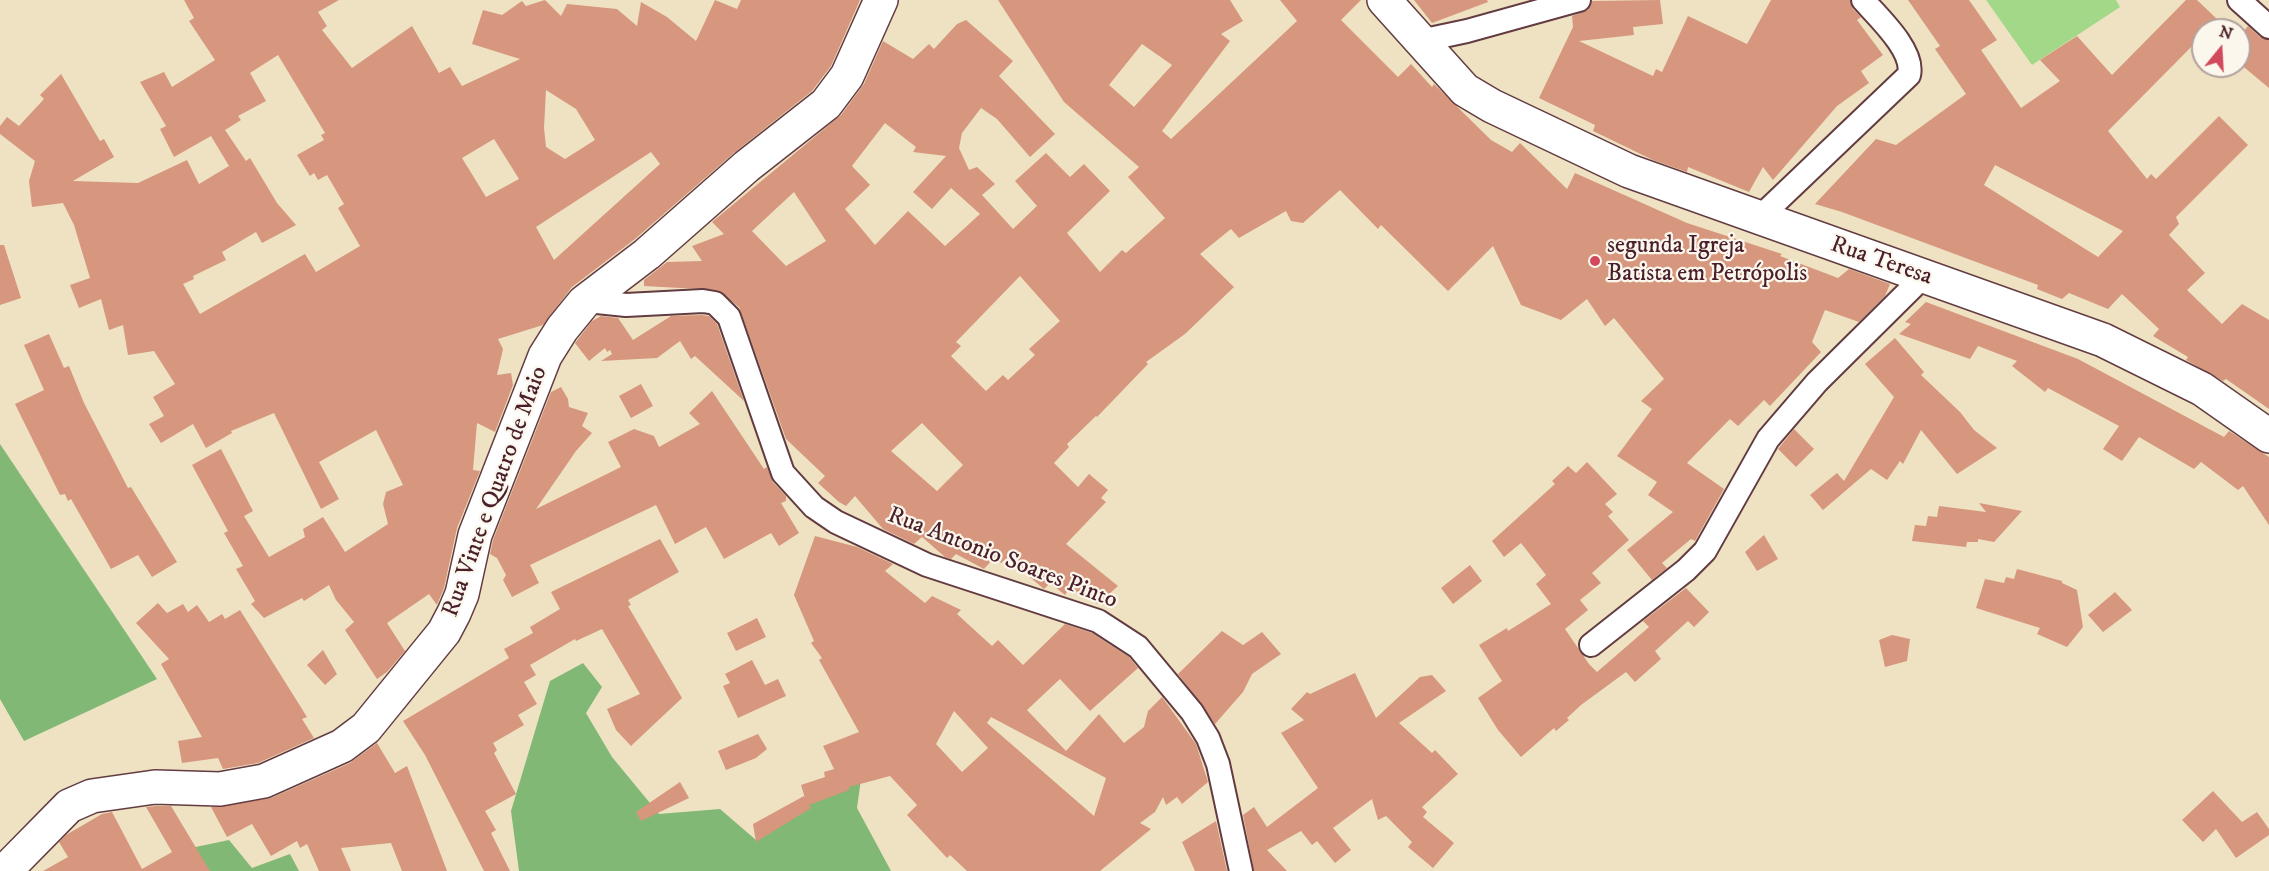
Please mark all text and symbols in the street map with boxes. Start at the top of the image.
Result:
north arrow [2191,18,2251,78]
text: N [2217,21,2235,44]
street label: Rua Teresa [1826,231,1936,293]
place label: segunda Igreja Batista em Petrópolis [1607,233,1807,289]
marker: segunda Igreja Batista em Petrópolis [1588,254,1602,268]
street label: Rua Vinte e Quatro de Maio [437,363,555,621]
street label: Rua Antonio Soares Pinto [883,502,1121,616]

